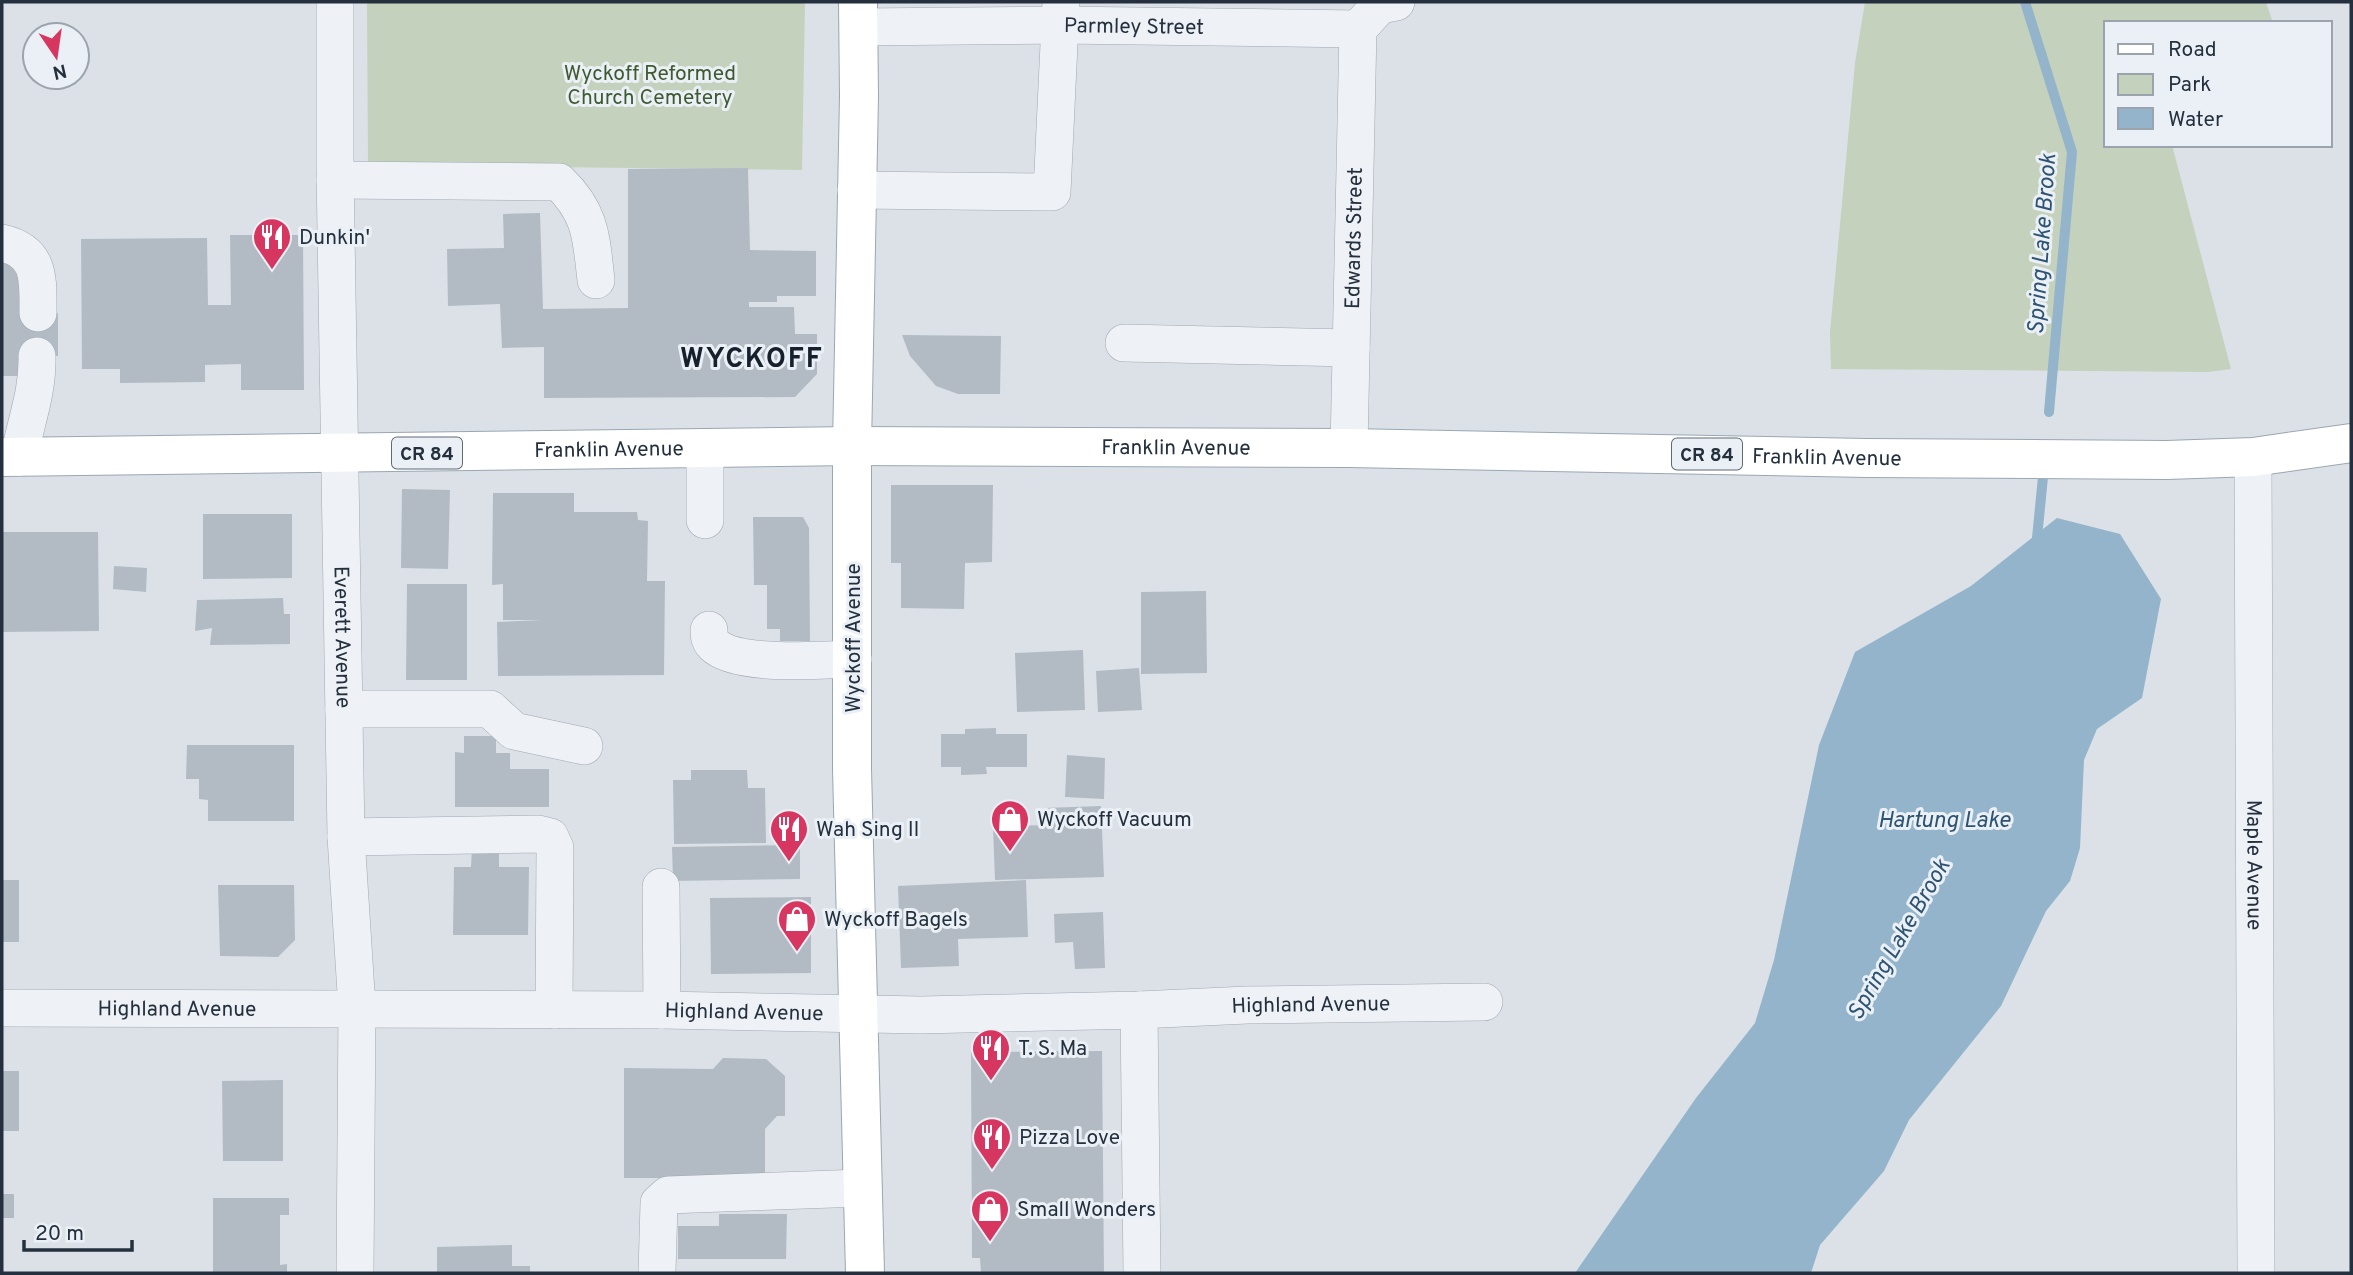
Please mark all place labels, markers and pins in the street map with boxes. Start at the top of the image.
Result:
restaurant icon: Dunkin' [251,216,293,271]
place label: Dunkin' [299,225,370,252]
shop icon: Wyckoff Vacuum [989,798,1031,853]
place label: Wyckoff Vacuum [1037,807,1192,834]
restaurant icon: Wah Sing II [768,808,810,863]
place label: Wah Sing II [816,817,920,844]
shop icon: Wyckoff Bagels [776,898,818,953]
place label: Wyckoff Bagels [824,907,968,934]
restaurant icon: T. S. Ma [970,1027,1012,1082]
place label: T. S. Ma [1018,1036,1087,1063]
restaurant icon: Pizza Love [971,1116,1013,1171]
place label: Pizza Love [1019,1125,1120,1152]
shop icon: Small Wonders [969,1188,1011,1243]
place label: Small Wonders [1017,1197,1156,1224]

